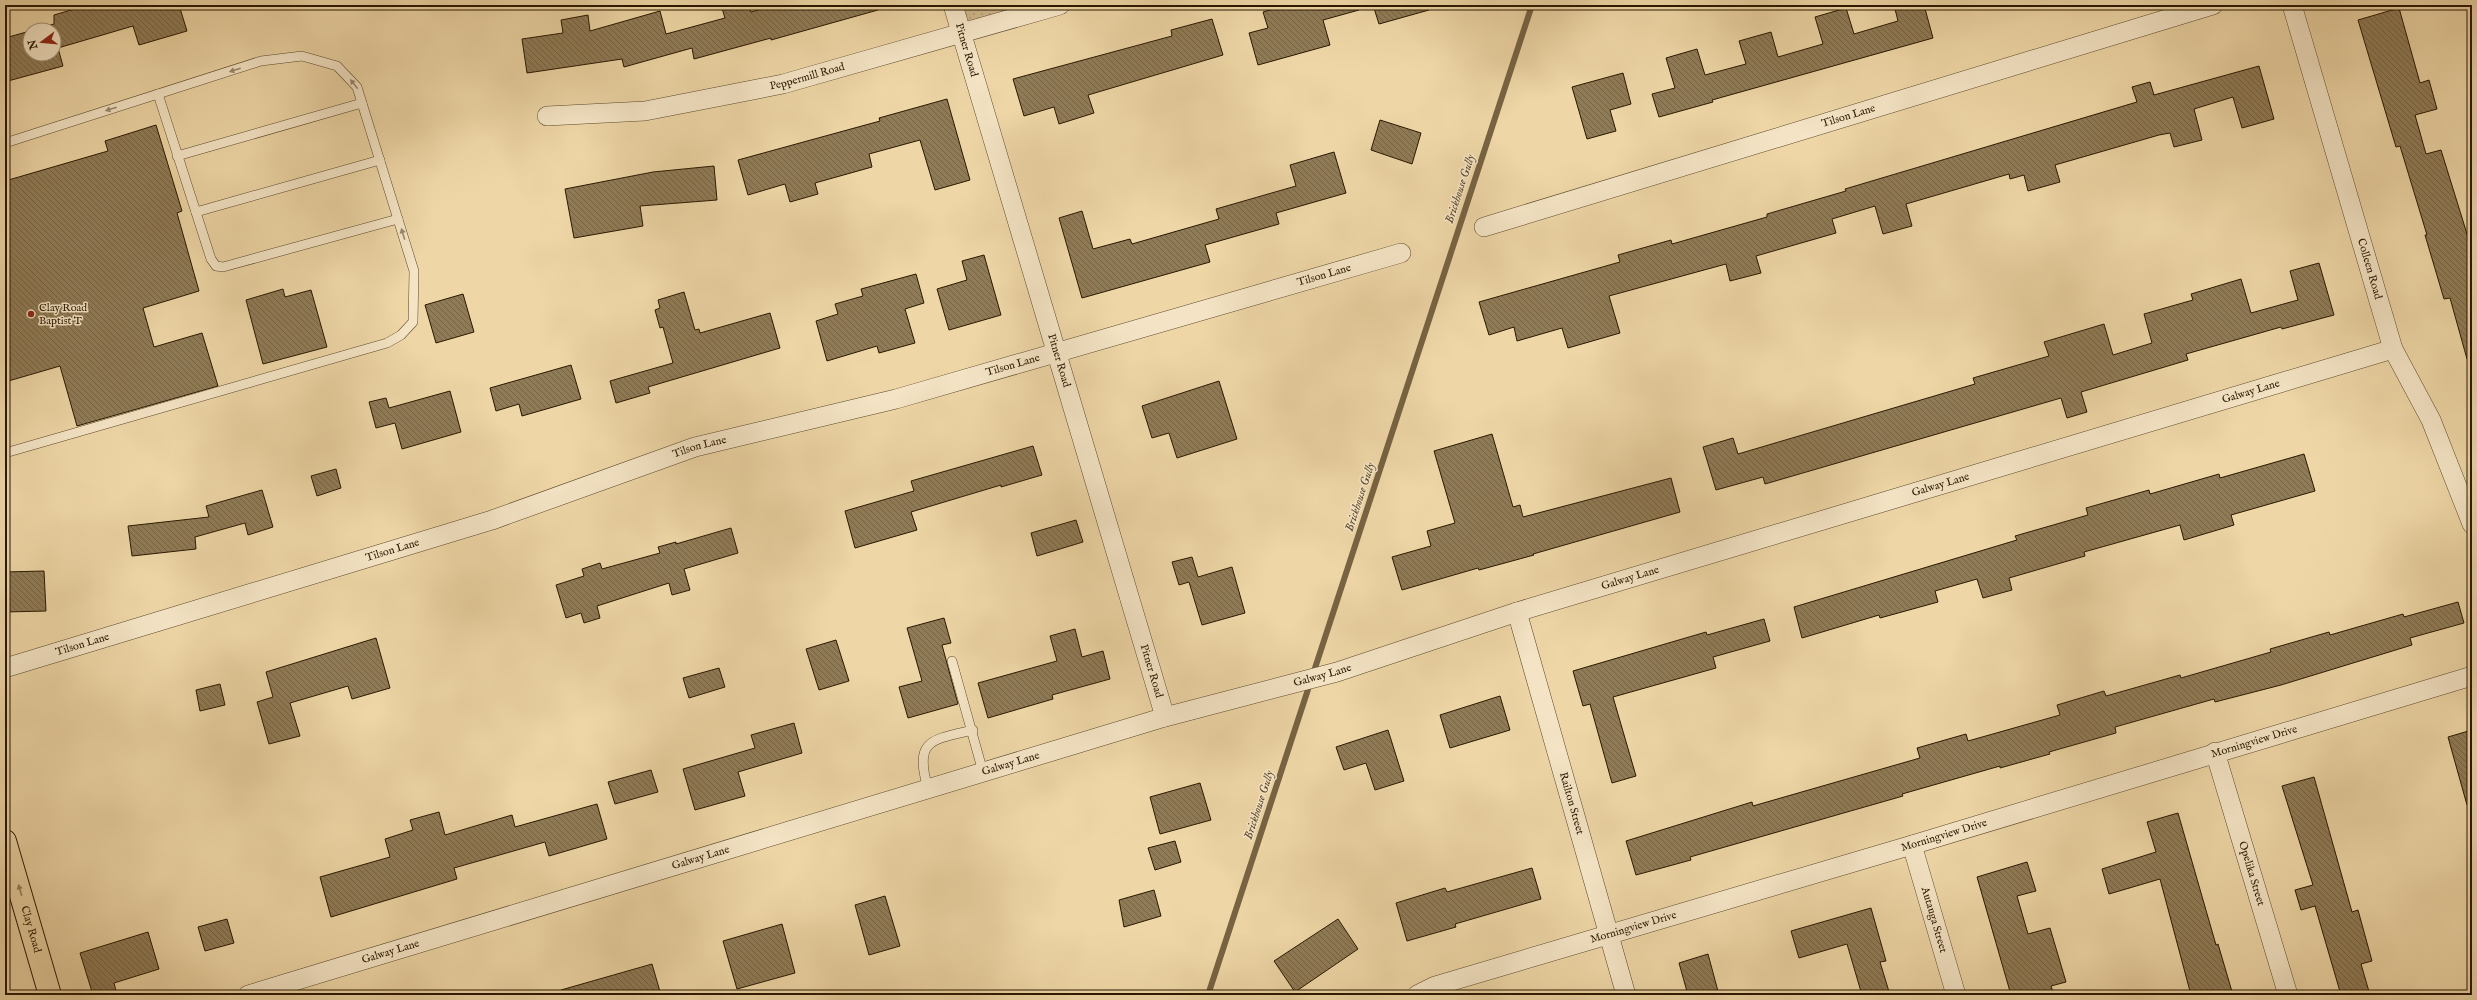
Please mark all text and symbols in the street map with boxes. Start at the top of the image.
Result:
north arrow [22,22,62,62]
street label: Pitner Road [952,22,981,79]
text: N [25,38,42,52]
street label: Peppermill Road [769,60,846,93]
one-way arrow [229,67,241,73]
one-way arrow [349,79,358,90]
street label: Tilson Lane [1820,101,1877,131]
one-way arrow [105,106,117,112]
water label: Brickhouse Gully [1442,152,1478,226]
one-way arrow [400,228,406,240]
street label: Colleen Road [2354,237,2385,301]
street label: Tilson Lane [1295,261,1353,290]
place label: Clay Road Baptist T [39,301,87,328]
marker: Clay Road Baptist T [26,309,36,319]
street label: Pitner Road [1044,332,1074,389]
street label: Tilson Lane [984,351,1041,380]
street label: Galway Lane [2220,376,2281,407]
street label: Tilson Lane [671,433,728,462]
water label: Brickhouse Gully [1342,460,1378,534]
street label: Galway Lane [1910,470,1971,500]
street label: Tilson Lane [364,535,421,565]
street label: Galway Lane [1600,563,1661,593]
street label: Tilson Lane [54,630,111,659]
street label: Pitner Road [1137,643,1166,700]
street label: Galway Lane [1292,661,1353,690]
street label: Morningview Drive [2209,722,2299,761]
street label: Galway Lane [980,748,1041,779]
water label: Brickhouse Gully [1241,768,1277,842]
street label: Railton Street [1556,771,1587,836]
street label: Morningview Drive [1899,816,1989,855]
street label: Opelika Street [2235,840,2268,908]
street label: Galway Lane [670,842,731,873]
one-way arrow [17,884,23,896]
street label: Autauga Street [1917,884,1950,955]
street label: Clay Road [17,904,44,955]
street label: Morningview Drive [1589,908,1678,947]
street label: Galway Lane [360,936,421,967]

